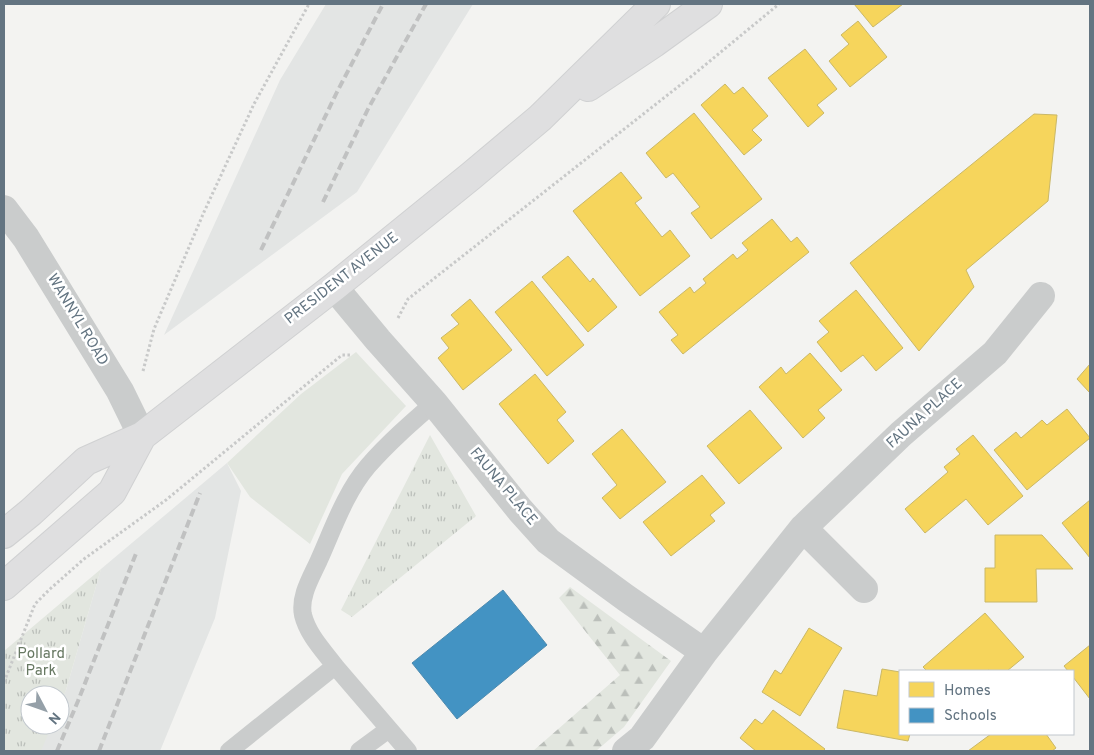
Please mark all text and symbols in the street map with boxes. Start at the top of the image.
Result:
street label: PRESIDENT AVENUE [281,229,403,329]
street label: WANNYL ROAD [42,271,112,369]
street label: FAUNA PLACE [883,375,967,453]
street label: FAUNA PLACE [465,444,541,530]
park label: Pollard Park [17,645,65,681]
legend [899,670,1074,735]
text: Homes [944,682,991,701]
north arrow [20,685,70,735]
text: Schools [944,707,997,726]
text: N [44,708,63,727]

